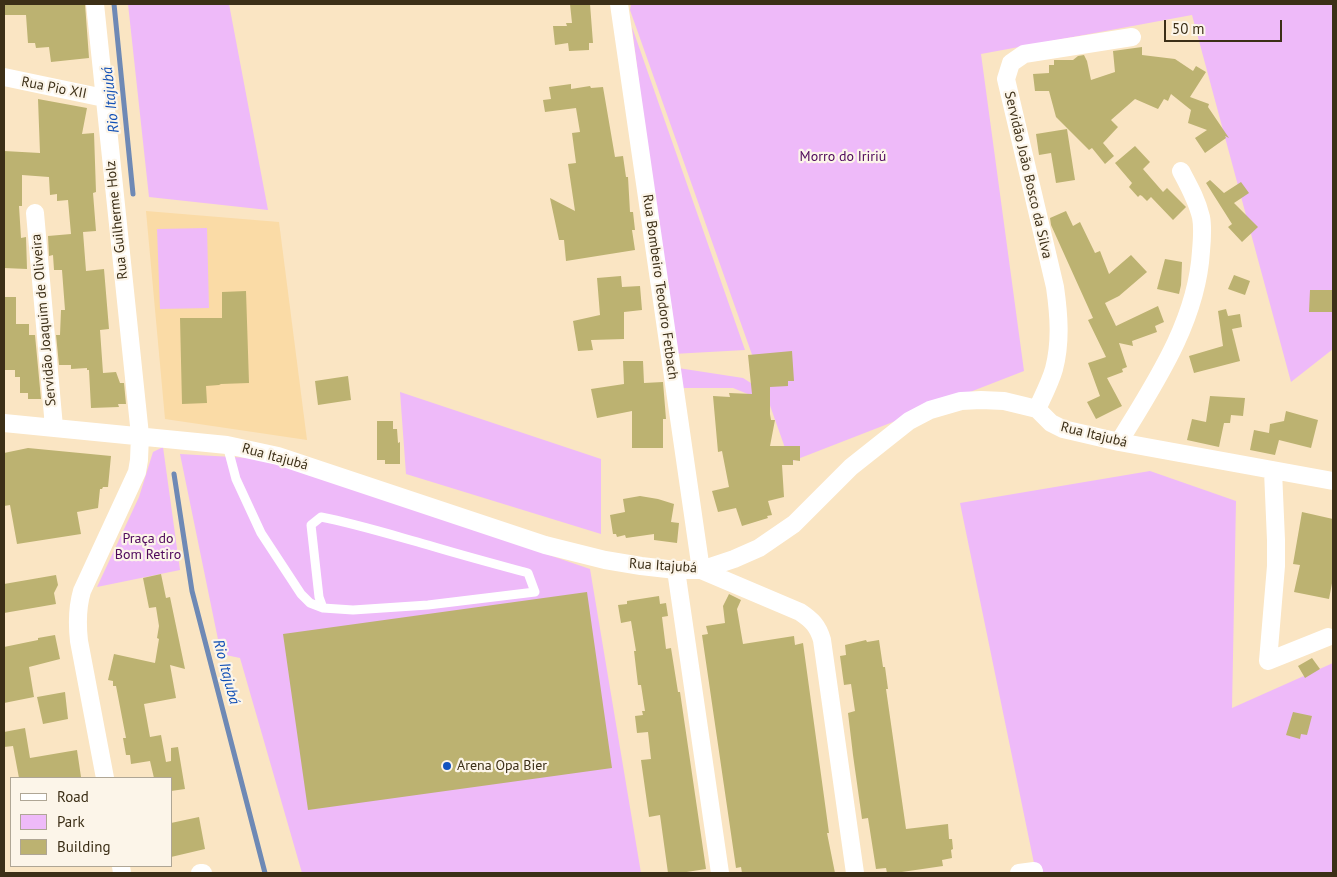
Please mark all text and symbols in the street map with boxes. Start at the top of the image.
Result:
scale bar [1167,10,1284,42]
text: 50 m [1172,19,1205,38]
water label: Rio Itajubá [99,66,123,134]
street label: Rua Pio XII [20,73,88,103]
street label: Servidão João Bosco da Silva [1001,90,1055,260]
park label: Morro do Iririú [800,149,886,165]
street label: Rua Guilherme Holz [102,160,132,280]
street label: Rua Bombeiro Teodoro Fetbach [639,193,681,381]
street label: Servidão Joaquim de Oliveira [28,233,60,407]
street label: Rua Itajubá [1059,419,1129,451]
street label: Rua Itajubá [240,440,310,474]
park label: Praça do Bom Retiro [115,531,181,564]
street label: Rua Itajubá [629,555,697,577]
water label: Rio Itajubá [209,638,243,706]
place label: Arena Opa Bier [457,758,547,774]
marker: Arena Opa Bier [441,760,453,772]
legend [10,777,172,867]
text: Road [57,787,89,806]
text: Park [57,812,85,831]
text: Building [57,837,111,856]

